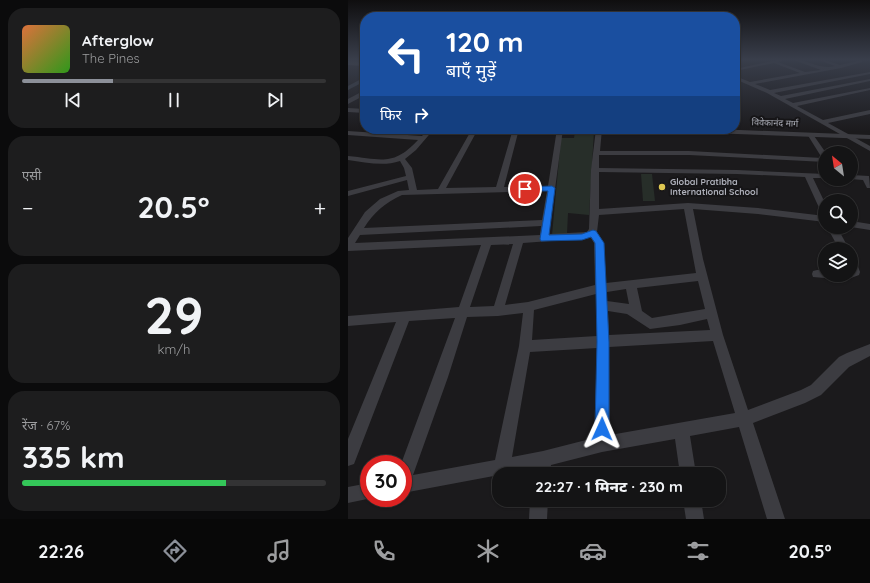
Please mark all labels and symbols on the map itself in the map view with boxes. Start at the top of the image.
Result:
street label: विवेकानंद मार्ग [752,116,799,129]
north arrow [818,146,858,186]
pin [508,172,542,206]
place label: Global Pratibha International School [670,176,758,197]
marker: Global Pratibha International School [657,182,667,192]
position arrow [581,408,623,450]
speed limit sign: 30 [360,455,412,507]

